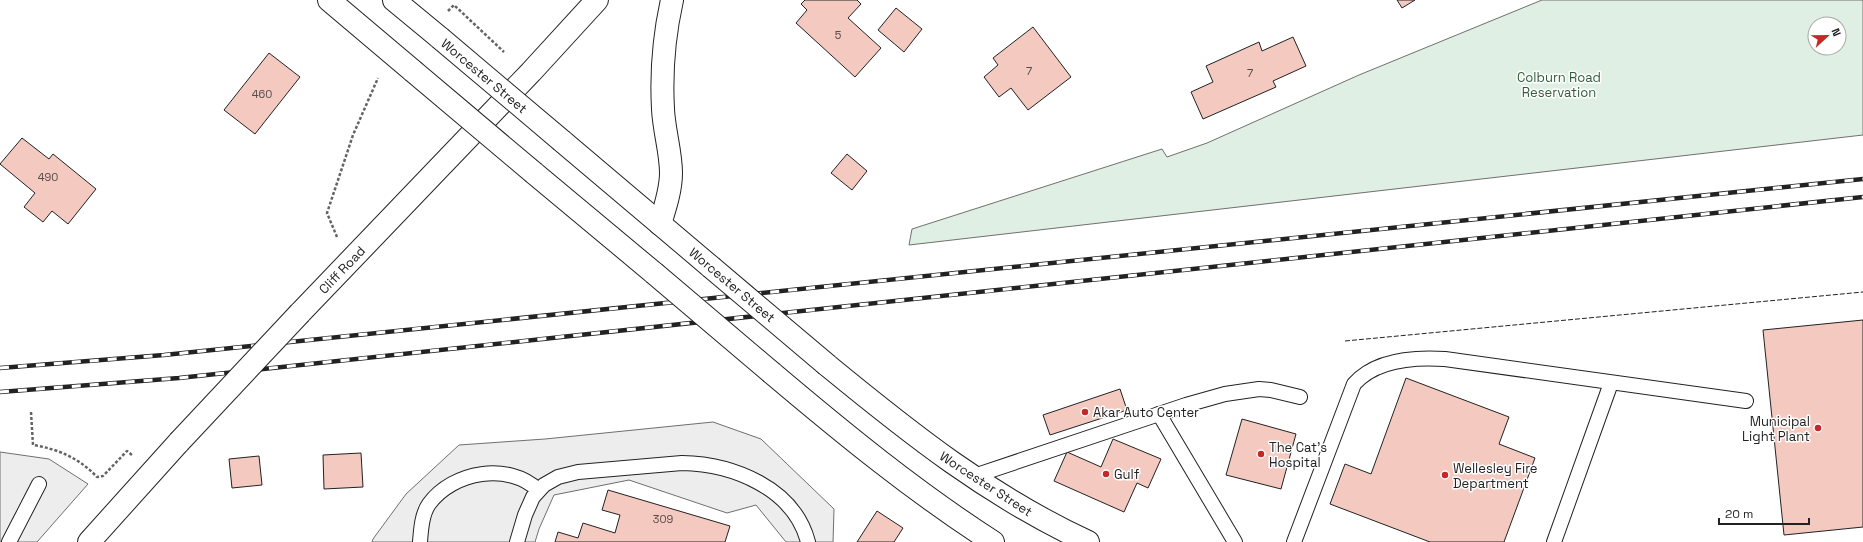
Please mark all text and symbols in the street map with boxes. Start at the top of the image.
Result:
north arrow [1807,16,1847,56]
text: N [1828,26,1844,38]
house number: 5 [835,28,842,42]
street label: Worcester Street [437,35,531,117]
house number: 7 [1026,64,1032,78]
house number: 7 [1247,66,1253,80]
park label: Colburn Road Reservation [1517,69,1601,101]
house number: 460 [252,87,272,101]
house number: 490 [38,170,58,184]
street label: Cliff Road [315,243,369,297]
street label: Worcester Street [685,244,779,326]
place label: Akar Auto Center [1093,404,1199,421]
marker: Akar Auto Center [1080,407,1090,417]
place label: Municipal Light Plant [1742,413,1810,445]
marker: Municipal Light Plant [1813,423,1823,433]
place label: The Cat's Hospital [1269,439,1327,471]
street label: Worcester Street [936,448,1036,520]
marker: The Cat's Hospital [1256,449,1266,459]
place label: Wellesley Fire Department [1453,460,1538,492]
place label: Gulf [1114,466,1140,483]
marker: Gulf [1101,469,1111,479]
marker: Wellesley Fire Department [1440,470,1450,480]
scale bar [1719,500,1809,526]
text: 20 m [1725,506,1753,522]
house number: 309 [653,512,673,526]

